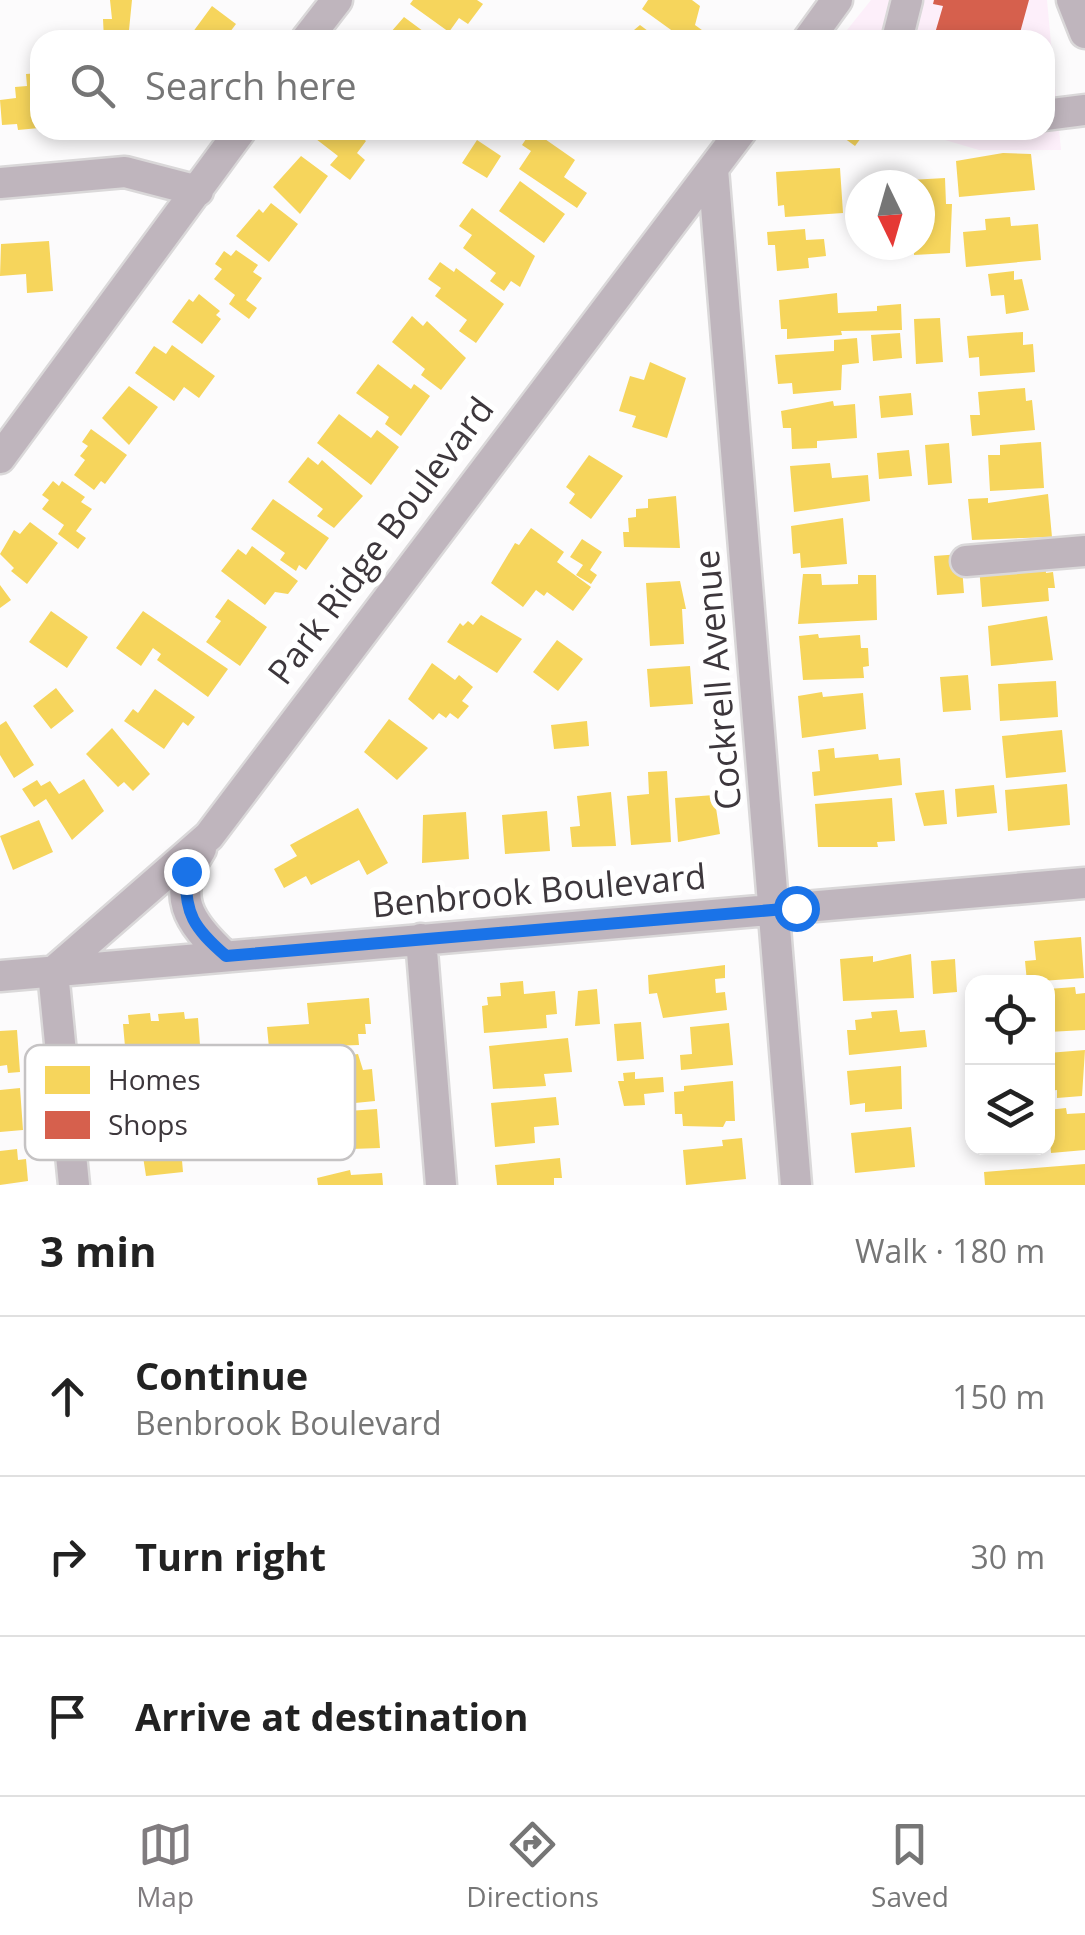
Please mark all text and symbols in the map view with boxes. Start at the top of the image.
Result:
search box [30,30,1055,140]
icon: search [65,58,120,113]
text: Search here [145,59,357,111]
north arrow [845,170,935,260]
street label: Park Ridge Boulevard [256,387,503,693]
street label: Cockrell Avenue [682,548,751,812]
route end [164,849,210,895]
street label: Benbrook Boulevard [370,851,708,928]
route start [774,886,820,932]
map controls [965,975,1055,1155]
button: locate [965,975,1055,1065]
legend [25,1045,355,1160]
text: Homes [108,1060,200,1098]
button: layers [965,1065,1055,1155]
text: Shops [108,1105,188,1143]
text: 3 min [40,1222,157,1279]
text: Walk · 180 m [855,1229,1045,1272]
text: Continue [135,1349,308,1401]
icon: ahead [40,1369,95,1424]
text: 150 m [952,1375,1045,1418]
text: Benbrook Boulevard [135,1401,442,1444]
icon: right [40,1529,95,1584]
text: Turn right [135,1530,326,1582]
text: 30 m [970,1535,1045,1578]
icon: arrive [40,1689,95,1744]
text: Arrive at destination [135,1690,529,1742]
tab: Map [136,1817,194,1915]
tab: Directions [466,1817,599,1915]
tab: Saved [871,1817,949,1915]

